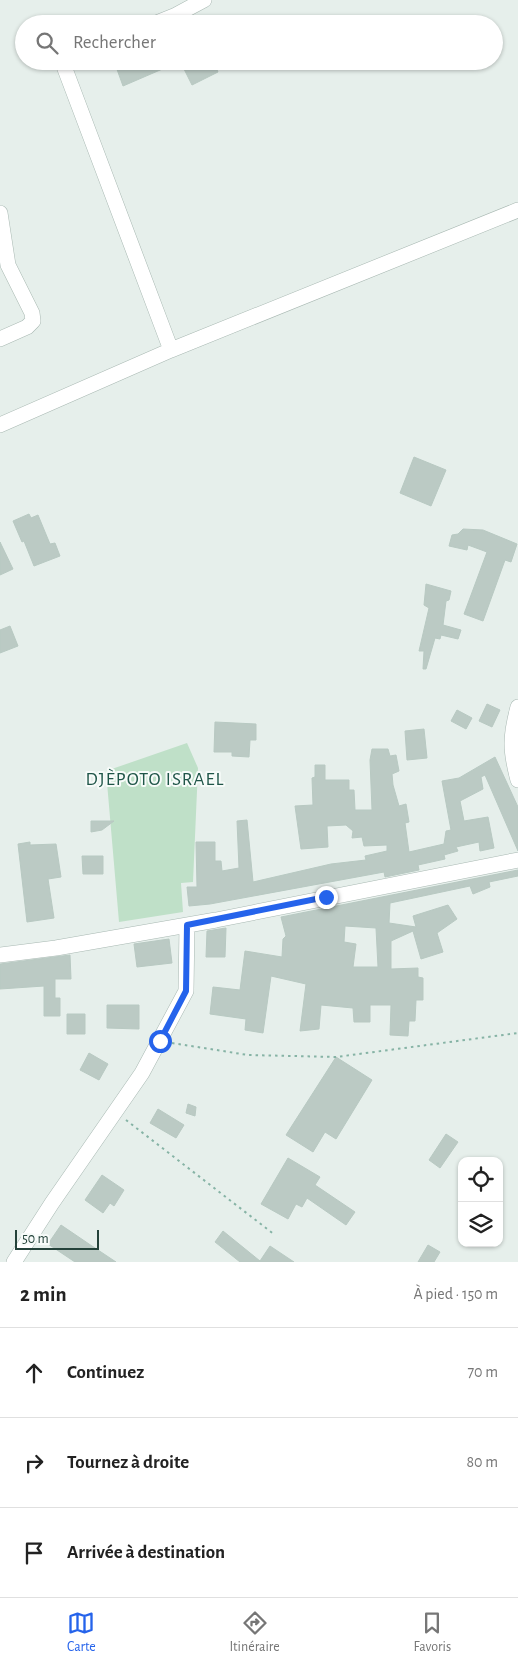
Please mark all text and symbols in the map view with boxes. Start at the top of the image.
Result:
search box [15,15,503,70]
icon: search [33,29,61,57]
text: Rechercher [73,33,156,52]
district label: DJÈPOTO ISRAEL [86,768,224,789]
route end [315,886,338,909]
route start [149,1030,172,1053]
map controls [458,1157,503,1247]
button: locate [458,1157,503,1202]
button: layers [458,1202,503,1247]
scale bar [15,1227,99,1250]
text: 50 m [22,1232,49,1246]
text: 2 min [20,1284,67,1305]
text: À pied · 150 m [413,1286,498,1302]
icon: ahead [20,1359,48,1387]
text: Continuez [67,1363,144,1382]
text: 70 m [467,1364,498,1380]
icon: right [20,1449,48,1477]
text: Tournez à droite [67,1453,189,1472]
text: 80 m [467,1454,498,1470]
icon: arrive [20,1539,48,1567]
text: Arrivée à destination [67,1543,225,1562]
tab: Carte [67,1609,96,1656]
tab: Itinéraire [229,1609,280,1656]
tab: Favoris [414,1609,451,1656]

